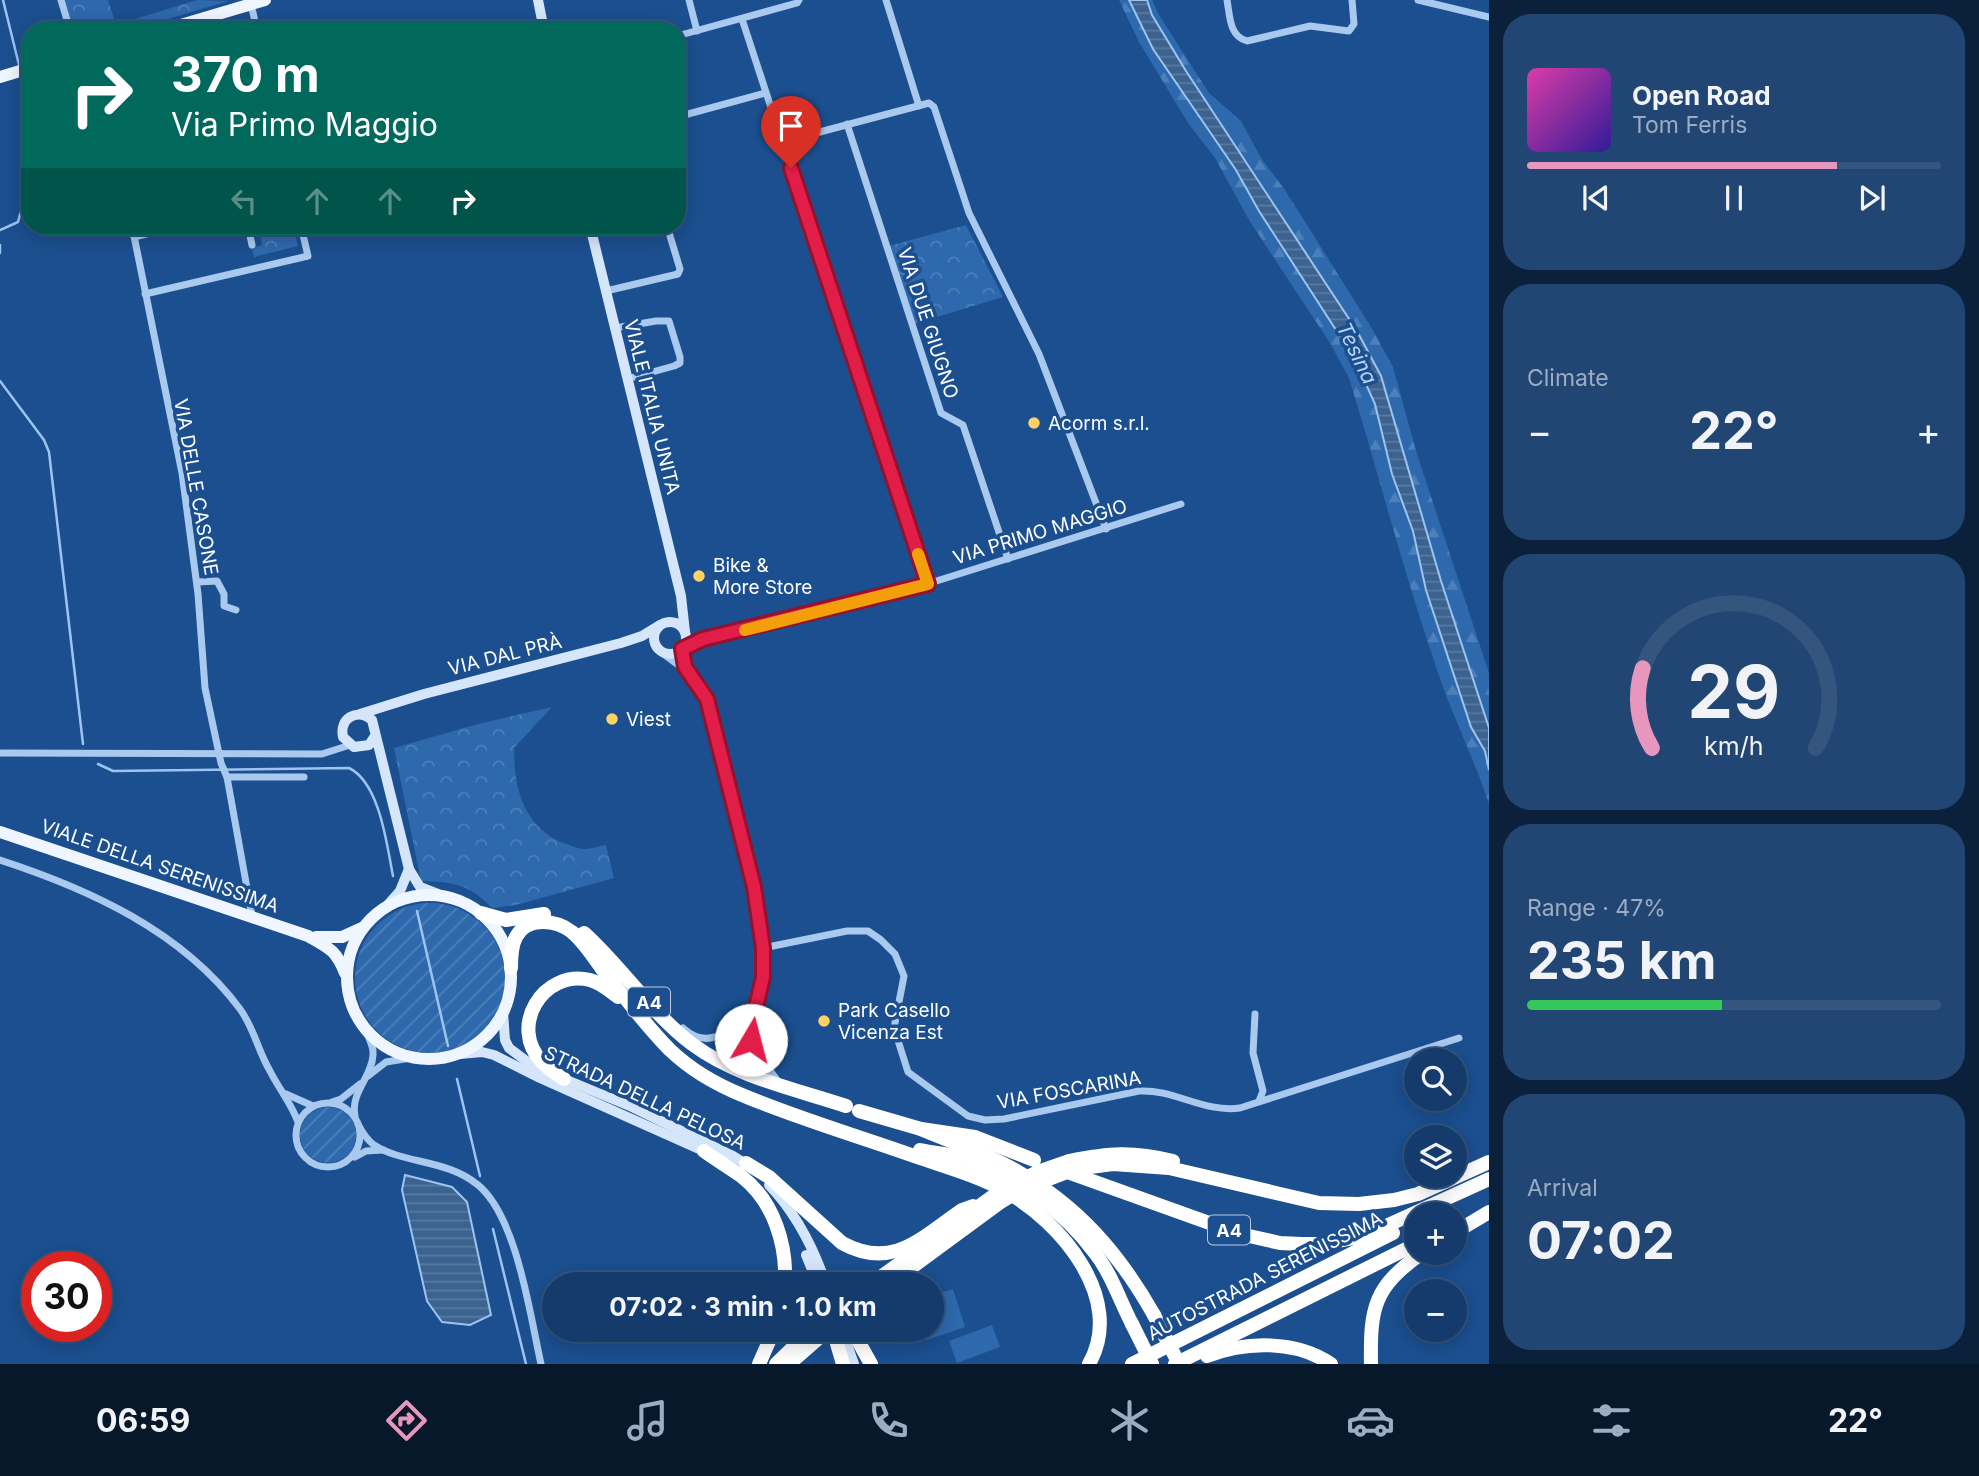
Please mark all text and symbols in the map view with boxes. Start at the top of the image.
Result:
text: 370 m [171,45,320,104]
icon: right [56,49,147,140]
text: Open Road [1632,80,1771,111]
pin [761,96,821,168]
text: Via Primo Maggio [171,105,438,144]
icon: arrive [772,107,810,145]
text: Tom Ferris [1632,111,1747,139]
icon: previous [1577,179,1615,217]
icon: pause [1715,179,1753,217]
icon: next [1853,179,1891,217]
icon: left [225,182,263,220]
icon: ahead [298,182,336,220]
icon: ahead [371,182,409,220]
icon: right [444,182,482,220]
street label: VIA DUE GIUGNO [893,244,963,402]
street label: VIALE ITALIA UNITA [619,317,685,497]
water label: Tesina [1331,318,1383,388]
text: Climate [1527,364,1609,392]
street label: VIA DELLE CASONE [169,397,223,577]
text: 22° [1689,399,1779,462]
text: − [1527,408,1552,454]
text: + [1916,408,1941,454]
place label: Acorm s.r.l. [1048,412,1150,435]
marker: Acorm s.r.l. [1026,415,1042,431]
street label: VIA PRIMO MAGGIO [950,495,1130,569]
place label: Bike & More Store [713,554,812,599]
marker: Bike & More Store [691,568,707,584]
street label: VIA DAL PRÀ [446,629,564,680]
text: 29 [1687,647,1781,736]
place label: Viest [626,708,671,731]
marker: Viest [604,711,620,727]
text: km/h [1704,731,1764,761]
street label: VIALE DELLA SERENISSIMA [38,814,282,918]
text: Range · 47% [1527,894,1666,922]
text: 235 km [1527,929,1717,992]
road number: A4 [628,987,670,1016]
place label: Park Casello Vicenza Est [838,999,950,1044]
position arrow [714,1003,788,1077]
marker: Park Casello Vicenza Est [816,1013,832,1029]
street label: STRADA DELLA PELOSA [540,1041,750,1155]
map controls [1404,1048,1467,1342]
button: search [1404,1048,1467,1111]
street label: VIA FOSCARINA [995,1066,1143,1114]
button: layers [1404,1125,1467,1188]
text: Arrival [1527,1174,1598,1202]
button: + [1404,1202,1467,1265]
street label: AUTOSTRADA SERENISSIMA [1144,1207,1386,1345]
text: 07:02 [1527,1209,1675,1272]
road number: A4 [1208,1216,1250,1245]
speed limit sign: 30 [21,1251,112,1342]
button: − [1404,1279,1467,1342]
text: 07:02 · 3 min · 1.0 km [609,1291,877,1322]
icon: directions [382,1396,431,1445]
icon: music [623,1396,672,1445]
icon: phone [864,1396,913,1445]
icon: climate [1105,1396,1154,1445]
icon: car [1346,1396,1395,1445]
icon: filters [1587,1396,1636,1445]
text: 06:59 [96,1401,190,1440]
text: 22° [1828,1401,1883,1440]

